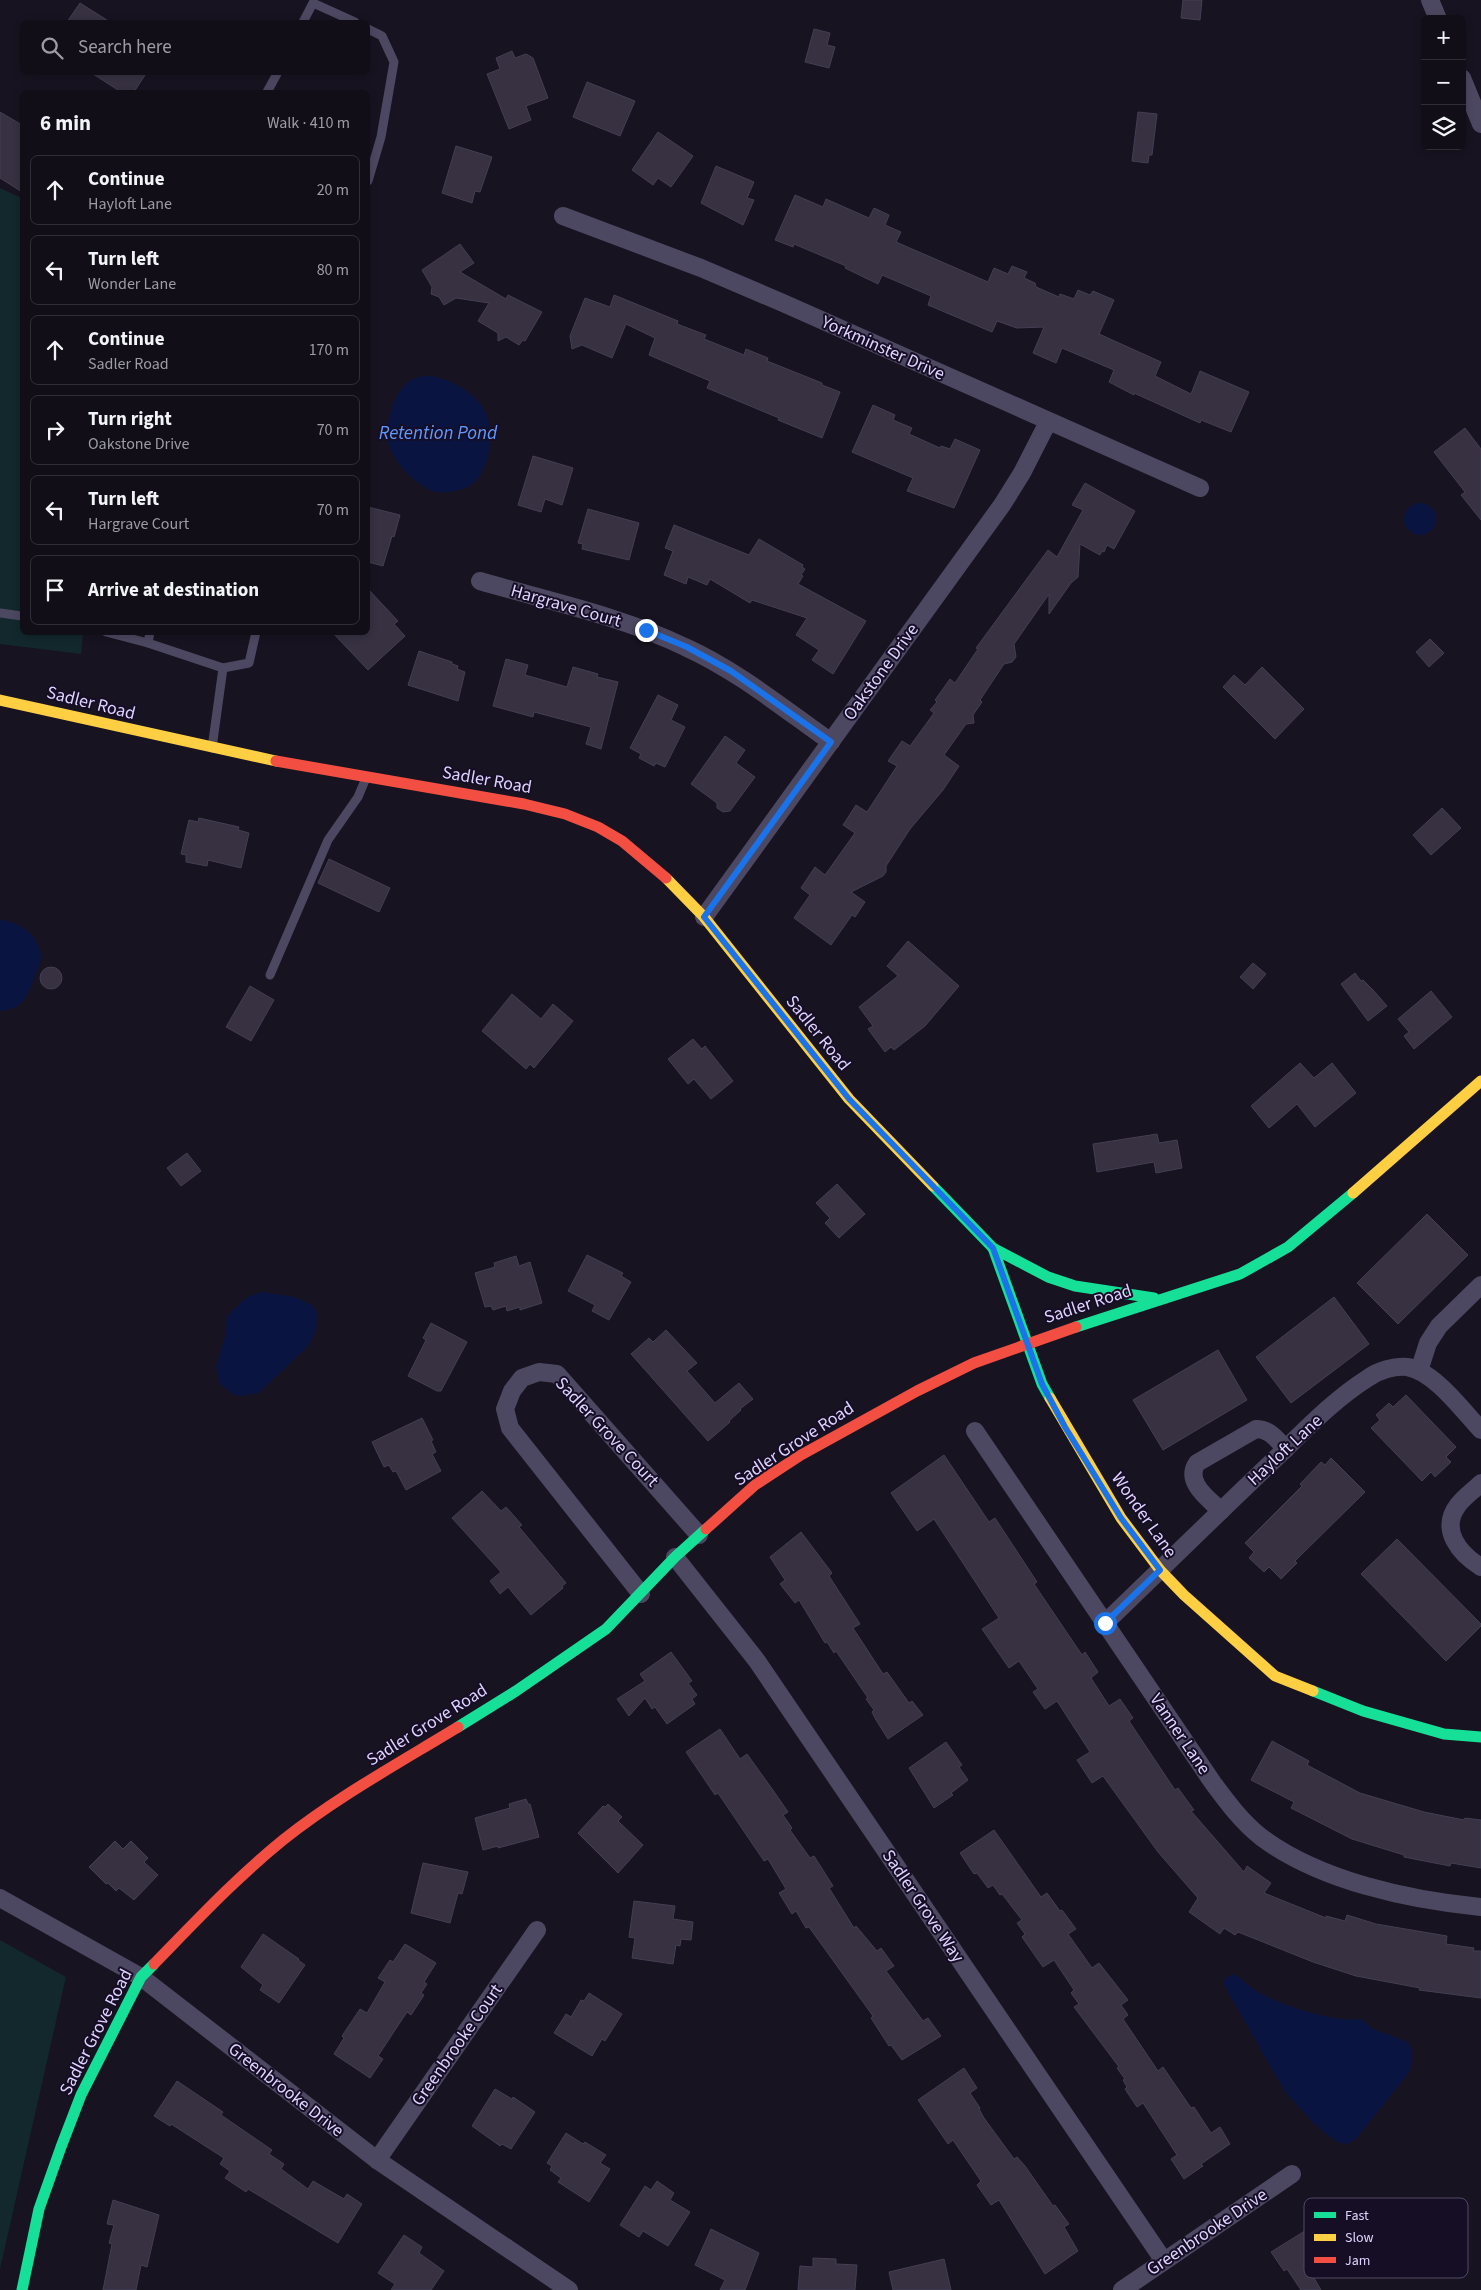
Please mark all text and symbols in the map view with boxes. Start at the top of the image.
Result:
map controls [1421,15,1466,150]
button: + [1421,15,1466,60]
search box [20,20,370,75]
icon: search [38,34,66,62]
text: Search here [78,34,172,61]
button: − [1421,60,1466,105]
button: layers [1421,105,1466,150]
text: 6 min [40,108,91,138]
text: Walk · 410 m [267,112,350,134]
text: Continue [88,166,165,193]
icon: ahead [41,176,69,204]
text: 20 m [317,179,349,201]
text: Hayloft Lane [88,193,172,215]
text: Turn left [88,246,159,273]
icon: left [41,256,69,284]
text: 80 m [317,259,349,281]
text: Wonder Lane [88,273,176,295]
street label: Yorkminster Drive [816,309,949,386]
text: Continue [88,326,165,353]
icon: ahead [41,336,69,364]
text: 170 m [309,339,349,361]
text: Sadler Road [88,353,169,375]
text: Turn right [88,406,172,433]
icon: right [41,416,69,444]
text: 70 m [317,419,349,441]
water label: Retention Pond [379,420,498,447]
text: Oakstone Drive [88,433,189,455]
text: Turn left [88,486,159,513]
icon: left [41,496,69,524]
text: 70 m [317,499,349,521]
text: Hargrave Court [88,513,189,535]
icon: arrive [41,576,69,604]
text: Arrive at destination [88,577,259,604]
street label: Hargrave Court [508,578,624,634]
street label: Oakstone Drive [837,618,925,726]
route end [635,619,658,642]
street label: Sadler Road [44,680,138,726]
street label: Sadler Road [440,760,534,800]
street label: Sadler Road [780,990,856,1076]
street label: Sadler Road [1041,1278,1135,1330]
street label: Sadler Grove Court [549,1372,665,1492]
street label: Sadler Grove Road [729,1396,859,1492]
street label: Hayloft Lane [1242,1409,1328,1491]
street label: Wonder Lane [1105,1467,1183,1563]
route start [1094,1612,1117,1635]
street label: Sadler Grove Road [362,1678,492,1772]
street label: Vanner Lane [1144,1688,1216,1780]
street label: Sadler Grove Way [876,1845,970,1968]
street label: Sadler Grove Road [53,1965,139,2099]
street label: Greenbrooke Court [406,1979,508,2111]
street label: Greenbrooke Drive [223,2037,349,2143]
street label: Greenbrooke Drive [1142,2182,1272,2282]
legend [1304,2198,1468,2278]
text: Fast [1345,2206,1369,2226]
text: Slow [1345,2228,1374,2248]
text: Jam [1345,2251,1370,2271]

